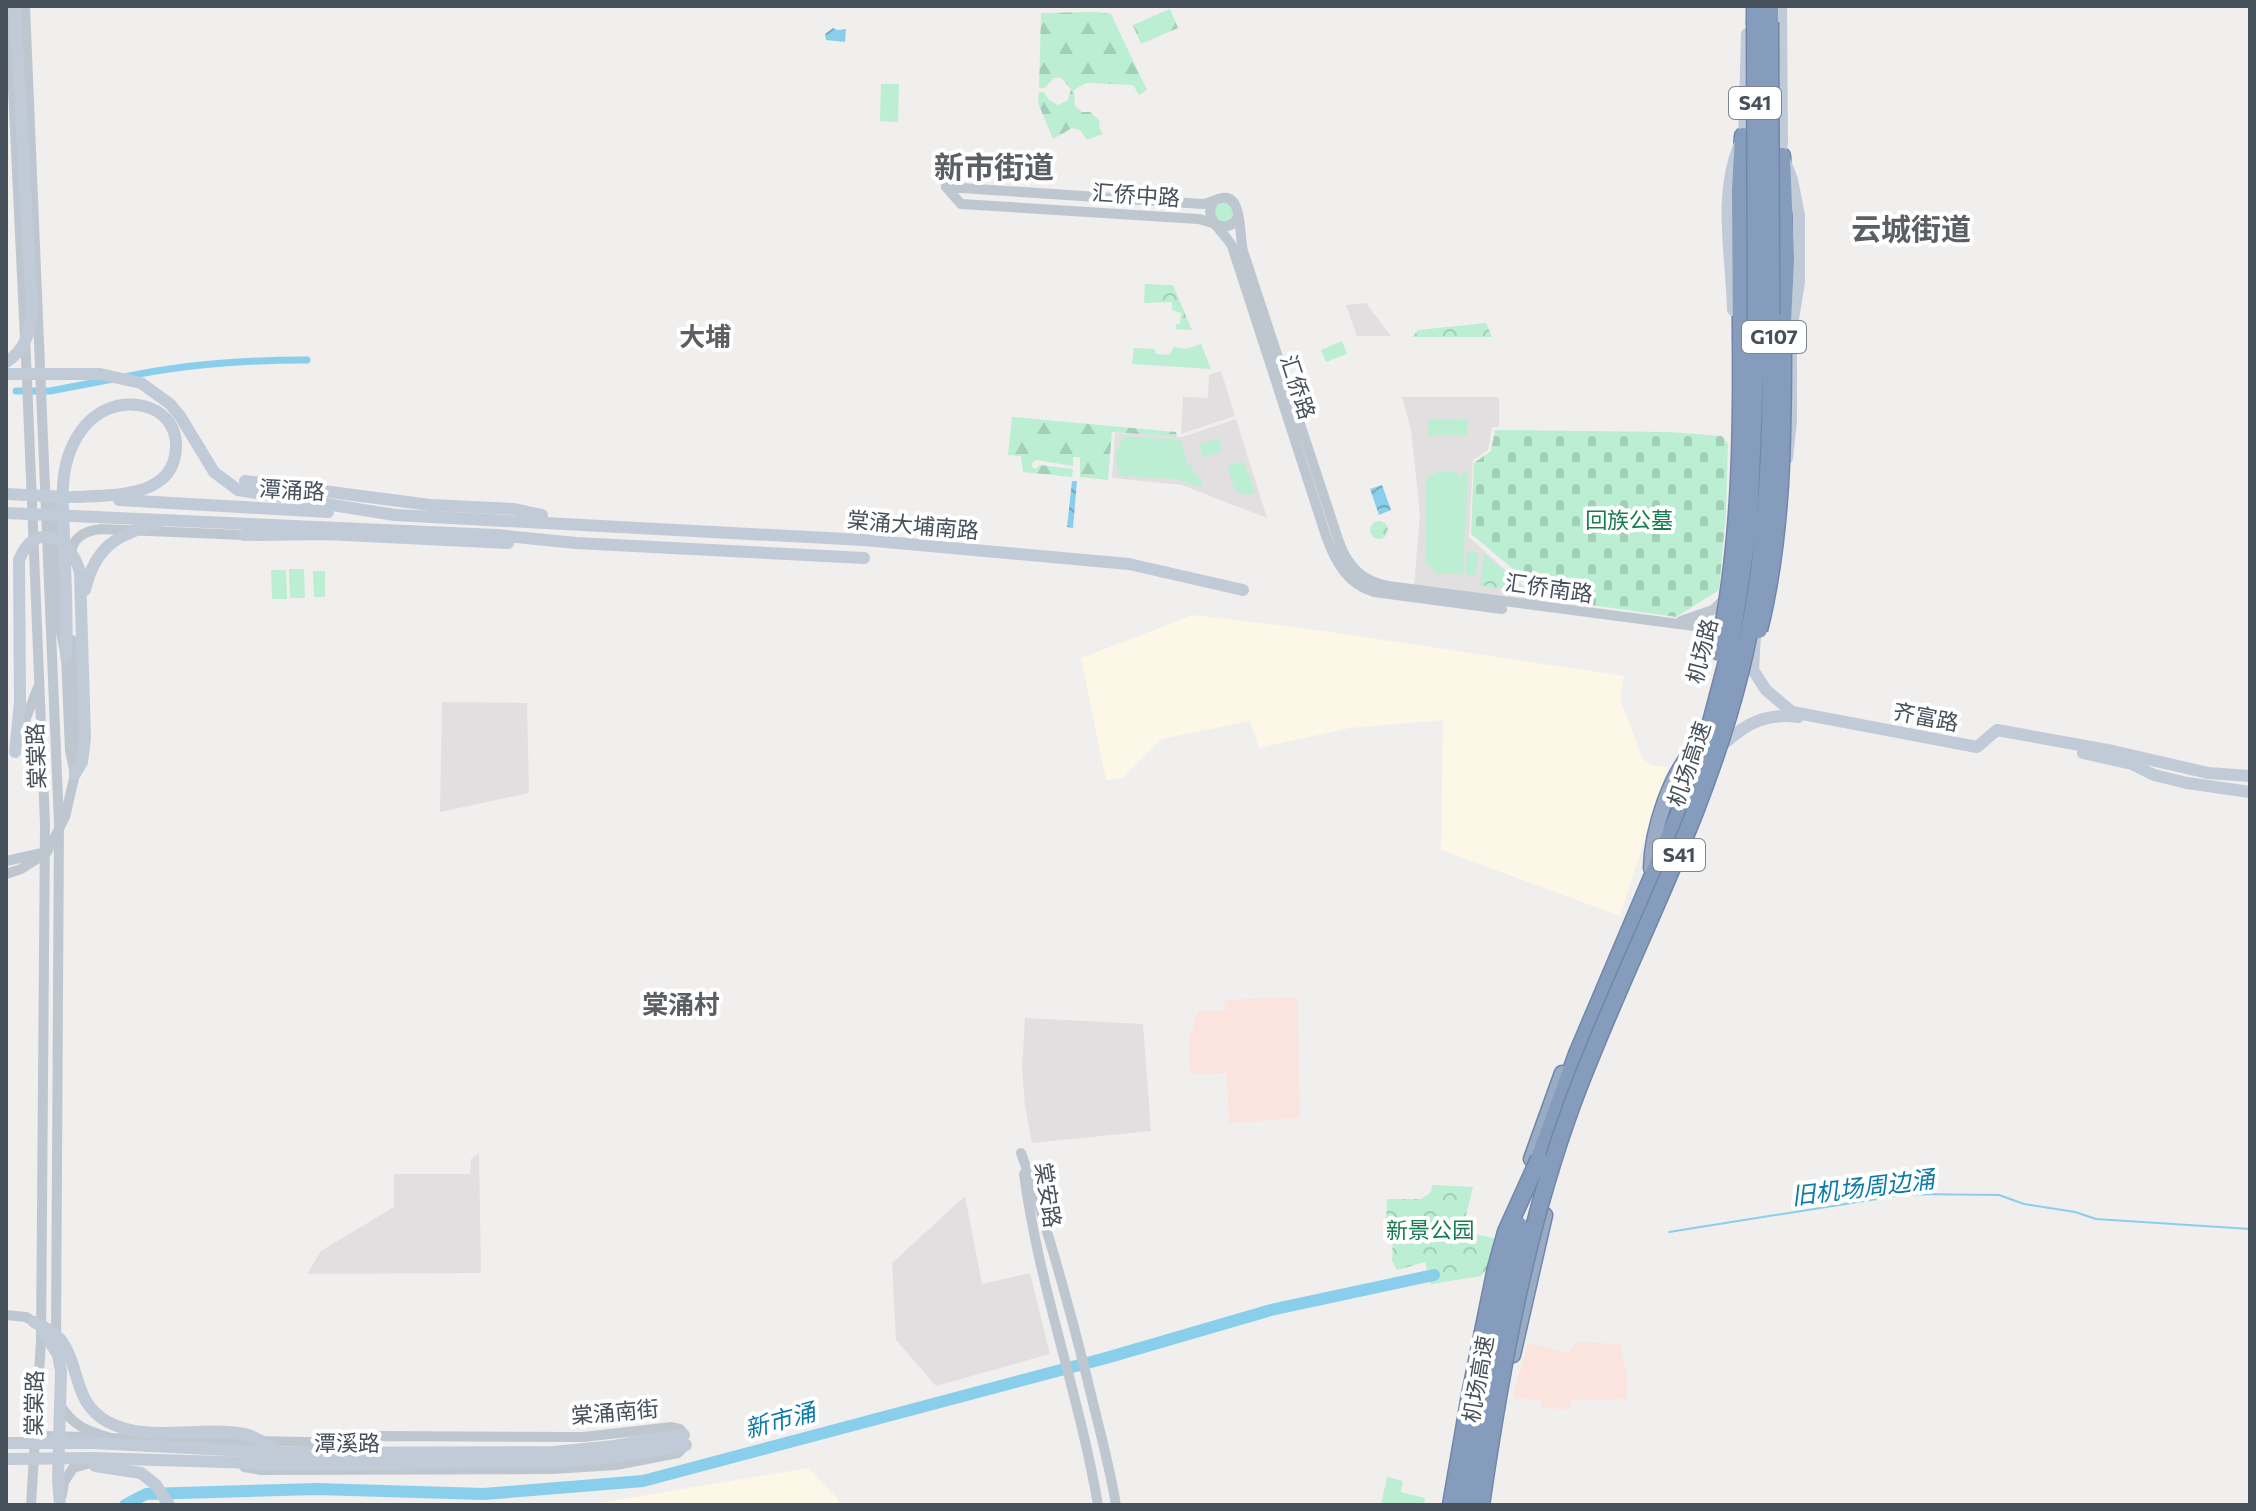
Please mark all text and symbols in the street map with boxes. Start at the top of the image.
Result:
road number: S41 [1729,87,1781,119]
district label: 新市街道 [934,147,1054,184]
street label: 汇侨中路 [1091,178,1181,211]
district label: 云城街道 [1851,209,1971,246]
district label: 大埔 [679,320,731,351]
road number: G107 [1742,321,1806,353]
street label: 汇侨路 [1275,351,1322,422]
street label: 潭涌路 [258,474,326,505]
street label: 棠涌大埔南路 [846,505,980,544]
park label: 回族公墓 [1585,506,1673,533]
street label: 汇侨南路 [1504,568,1595,607]
street label: 机场路 [1680,616,1723,686]
street label: 齐富路 [1891,697,1961,736]
street label: 机场高速 [1661,718,1716,810]
street label: 棠棠路 [21,723,50,789]
road number: S41 [1653,839,1705,871]
district label: 棠涌村 [642,988,720,1019]
street label: 棠安路 [1030,1160,1067,1230]
water label: 旧机场周边涌 [1790,1163,1939,1210]
park label: 新景公园 [1386,1216,1474,1243]
street label: 机场高速 [1457,1333,1498,1425]
street label: 棠棠路 [19,1370,48,1436]
street label: 棠涌南街 [570,1394,660,1429]
water label: 新市涌 [741,1395,821,1443]
street label: 潭溪路 [314,1429,380,1456]

